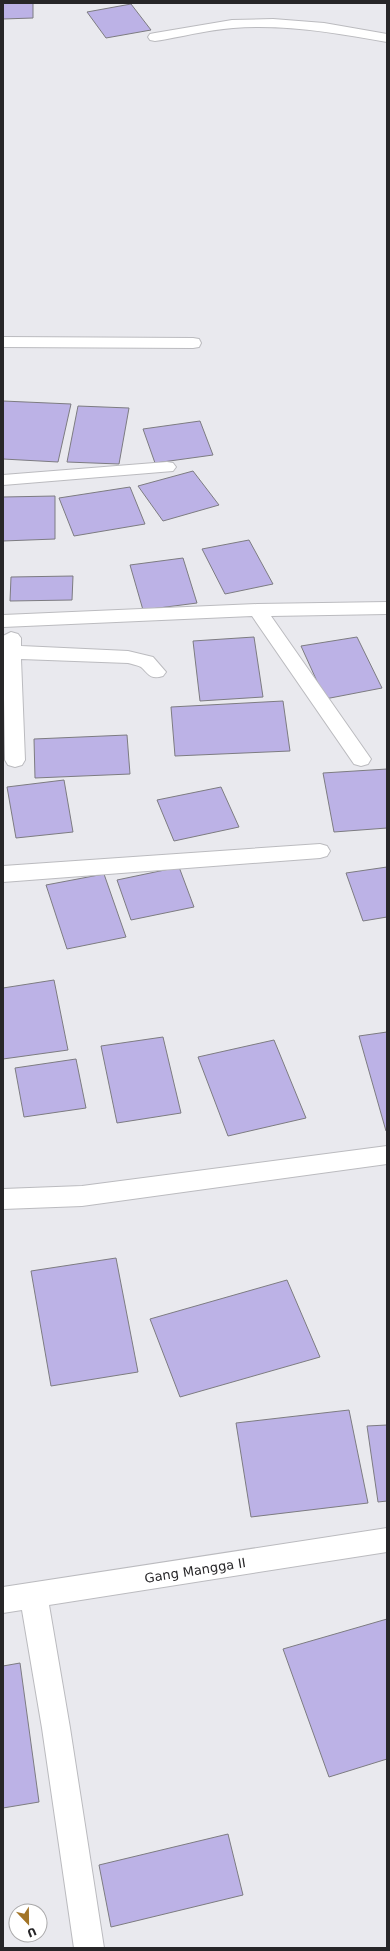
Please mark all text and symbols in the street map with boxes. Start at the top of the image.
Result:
street label: Gang Mangga II [143,1555,247,1586]
north arrow [8,1903,48,1943]
text: U [25,1924,38,1940]

